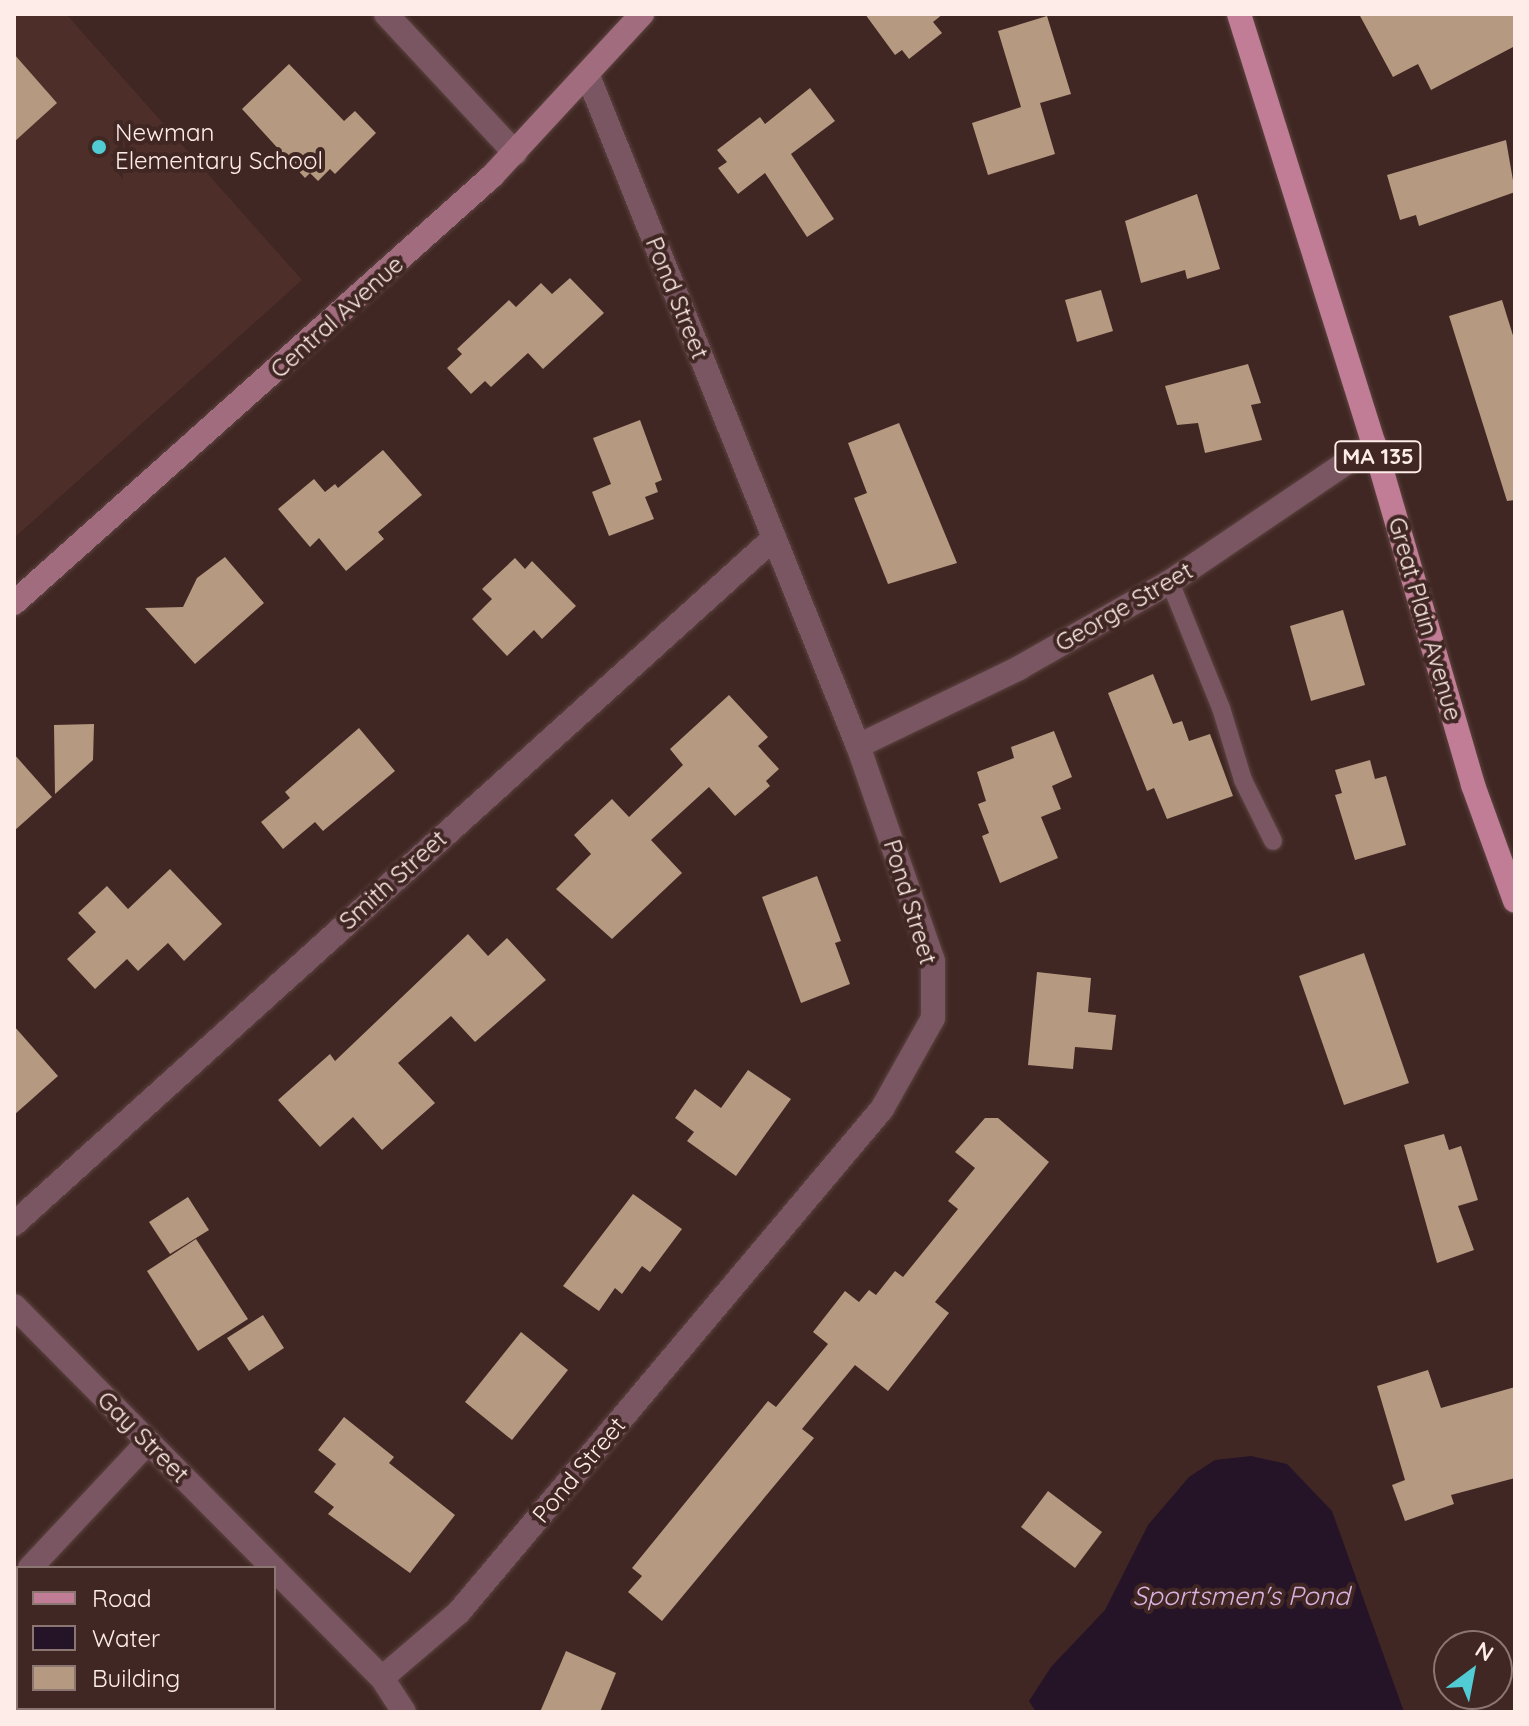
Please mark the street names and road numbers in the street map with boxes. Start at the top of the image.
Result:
street label: Pond Street [639,233,715,363]
street label: Central Avenue [265,250,409,384]
road number: MA 135 [1334,439,1422,475]
street label: Great Plain Avenue [1382,514,1468,724]
street label: George Street [1050,556,1198,658]
street label: Smith Street [333,824,453,936]
street label: Pond Street [877,836,943,968]
street label: Gay Street [91,1385,195,1489]
street label: Pond Street [526,1411,632,1529]

